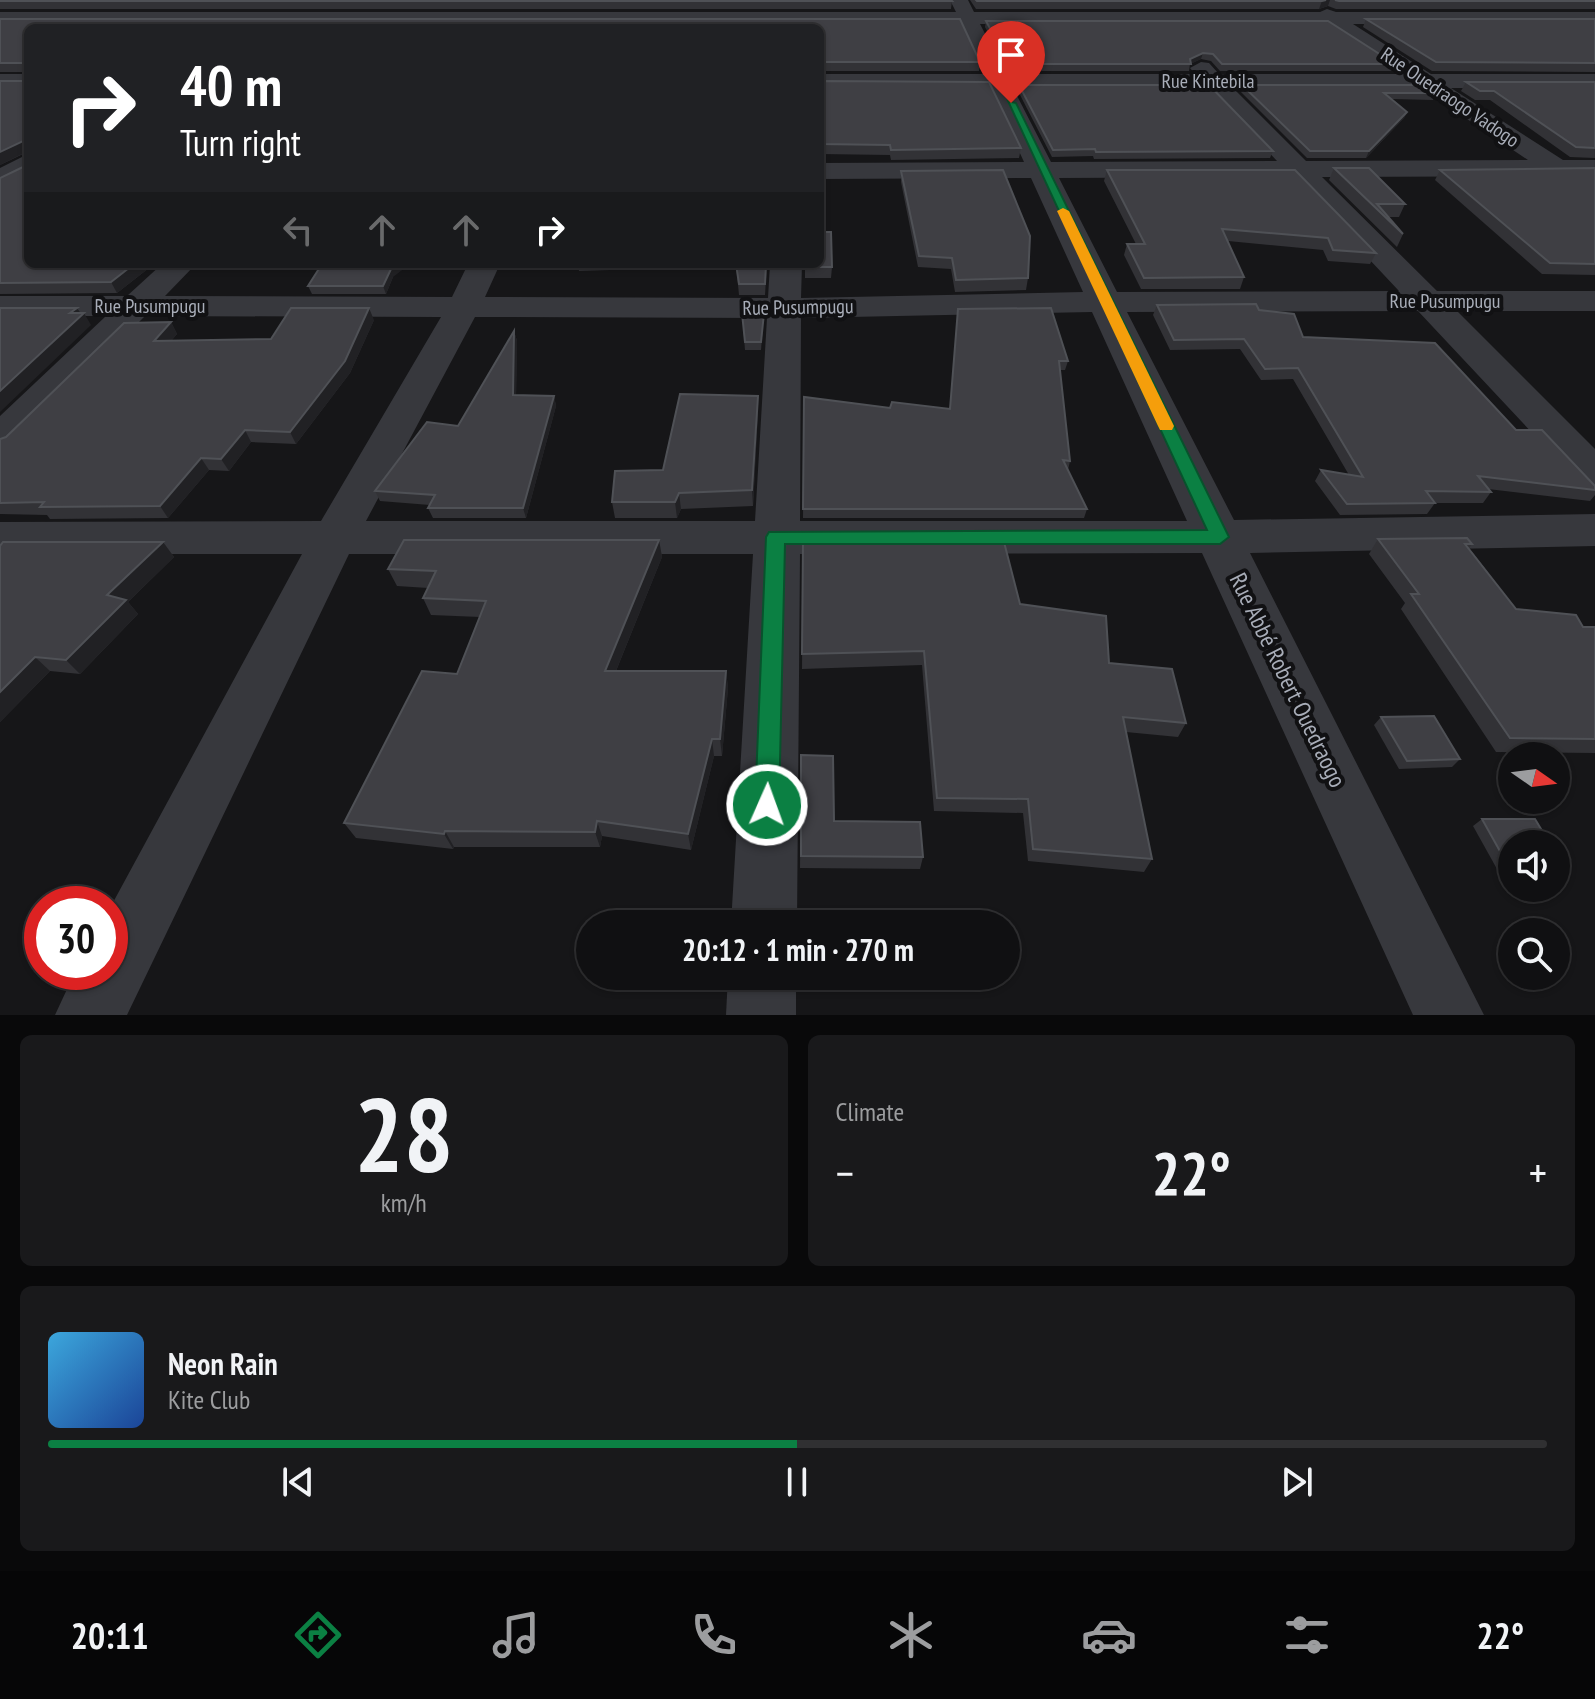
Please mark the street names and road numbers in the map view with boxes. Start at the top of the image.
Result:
street label: Rue Ouedraogo Vadogo [1376,41,1524,153]
street label: Rue Kintebila [1161,68,1255,94]
street label: Rue Pusumpugu [1389,288,1501,314]
street label: Rue Pusumpugu [94,293,206,319]
street label: Rue Pusumpugu [742,293,854,321]
street label: Rue Abbé Robert Ouedraogo [1223,568,1353,792]

